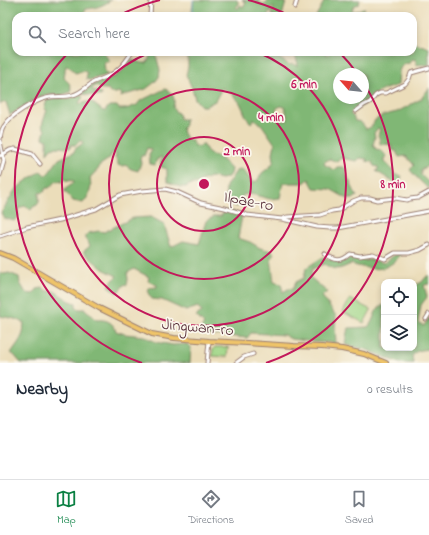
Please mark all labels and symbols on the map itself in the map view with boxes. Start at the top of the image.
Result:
north arrow [333,68,369,104]
text: 6 min [290,76,317,94]
text: 4 min [257,109,284,127]
text: 2 min [223,143,250,161]
text: 8 min [380,176,406,194]
centre of rings [197,177,211,191]
street label: Ilpae-ro [222,185,276,219]
street label: Jingwan-ro [161,313,235,343]

